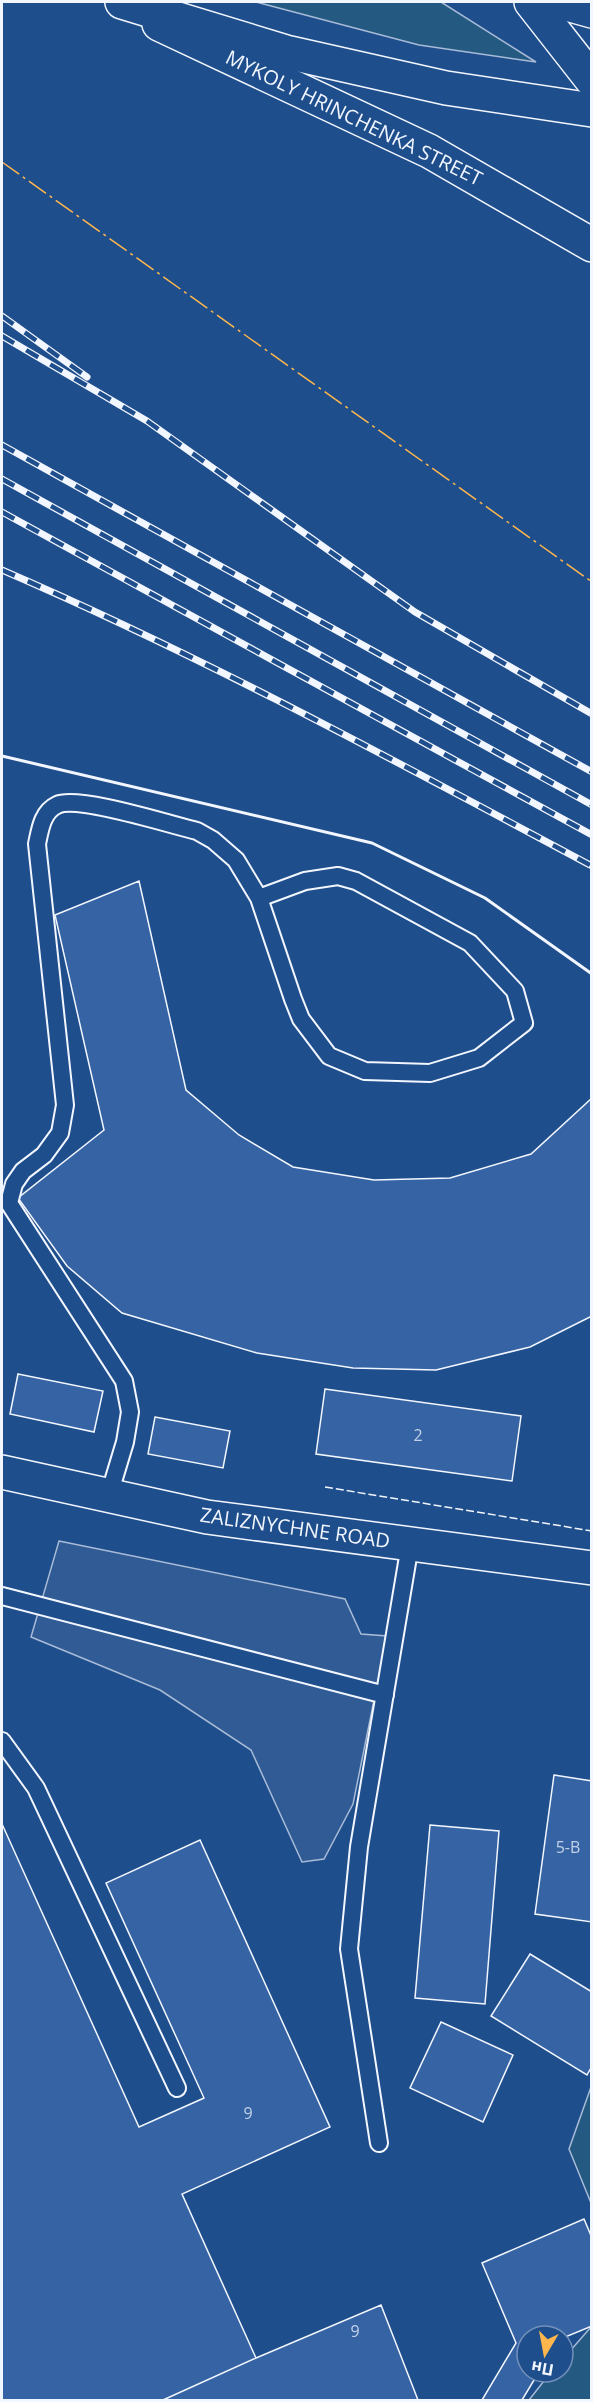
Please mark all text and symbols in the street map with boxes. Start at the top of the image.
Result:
street label: MYKOLY HRINCHENKA STREET [221,43,487,192]
house number: 2 [413,1424,423,1446]
street label: ZALIZNYCHNE ROAD [198,1501,392,1554]
house number: 5-В [556,1836,580,1858]
house number: 9 [243,2102,253,2124]
house number: 9 [350,2320,360,2342]
north arrow [515,2324,575,2384]
text: Пн [529,2356,555,2382]

